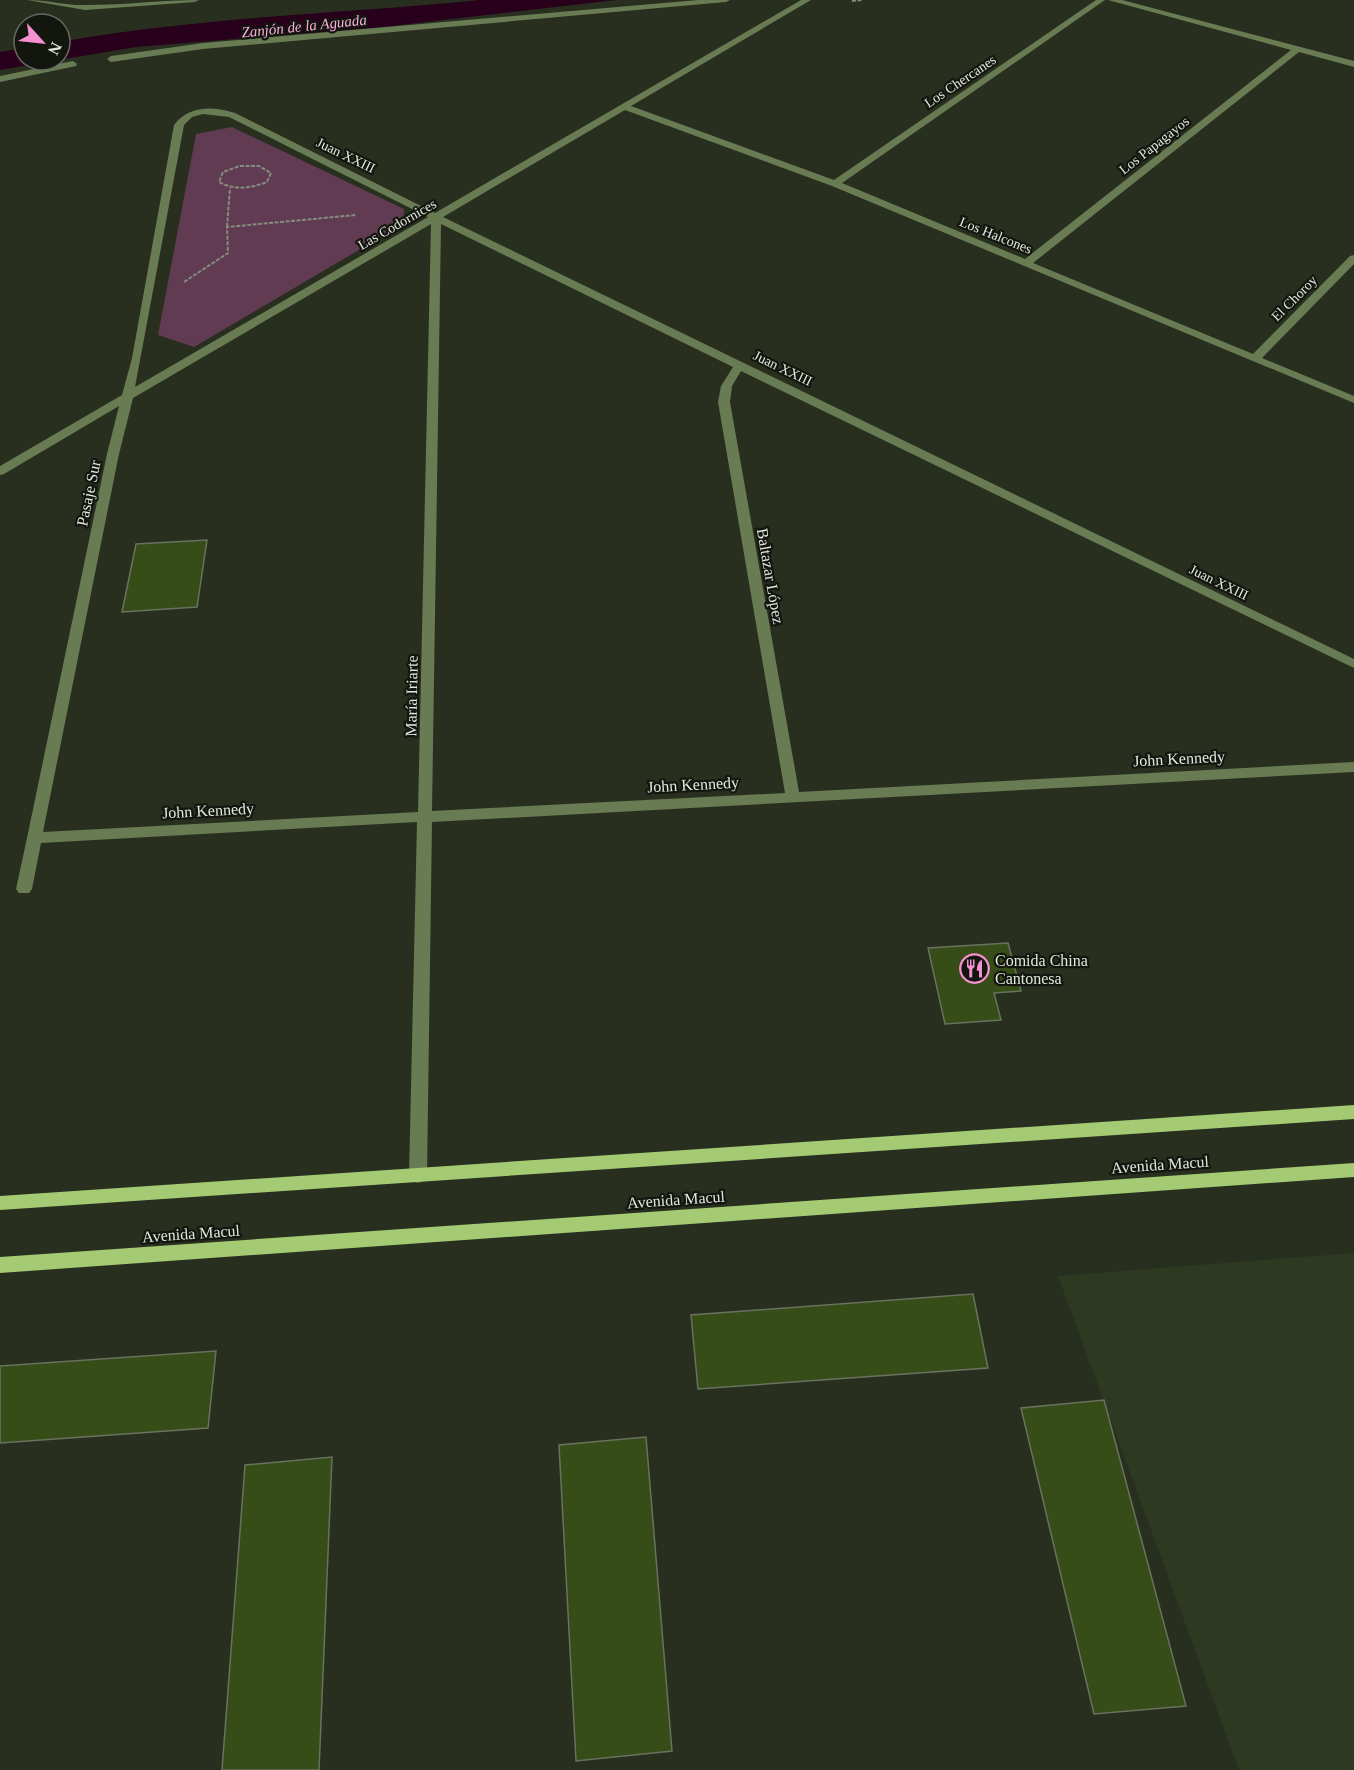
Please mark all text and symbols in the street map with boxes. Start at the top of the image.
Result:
water label: Zanjón de la Aguada [241,11,367,41]
north arrow [12,12,72,72]
text: N [45,40,65,58]
street label: Los Chercanes [922,52,999,111]
street label: Los Papagayos [1116,114,1192,177]
street label: Juan XXIII [314,135,378,176]
street label: Las Codornices [356,196,439,253]
street label: Los Halcones [957,214,1034,257]
street label: El Choroy [1269,273,1320,324]
street label: Juan XXIII [751,348,815,389]
street label: Pasaje Sur [73,458,105,528]
street label: Baltazar López [753,527,787,626]
street label: Juan XXIII [1187,562,1251,603]
street label: María Iriarte [402,655,421,737]
street label: John Kennedy [1133,748,1225,770]
street label: John Kennedy [647,774,739,796]
street label: John Kennedy [162,800,254,822]
place label: Comida China Cantonesa [995,952,1088,987]
restaurant icon: Comida China Cantonesa [958,953,990,985]
street label: Avenida Macul [1111,1153,1210,1176]
street label: Avenida Macul [627,1188,726,1211]
street label: Avenida Macul [142,1222,241,1245]

